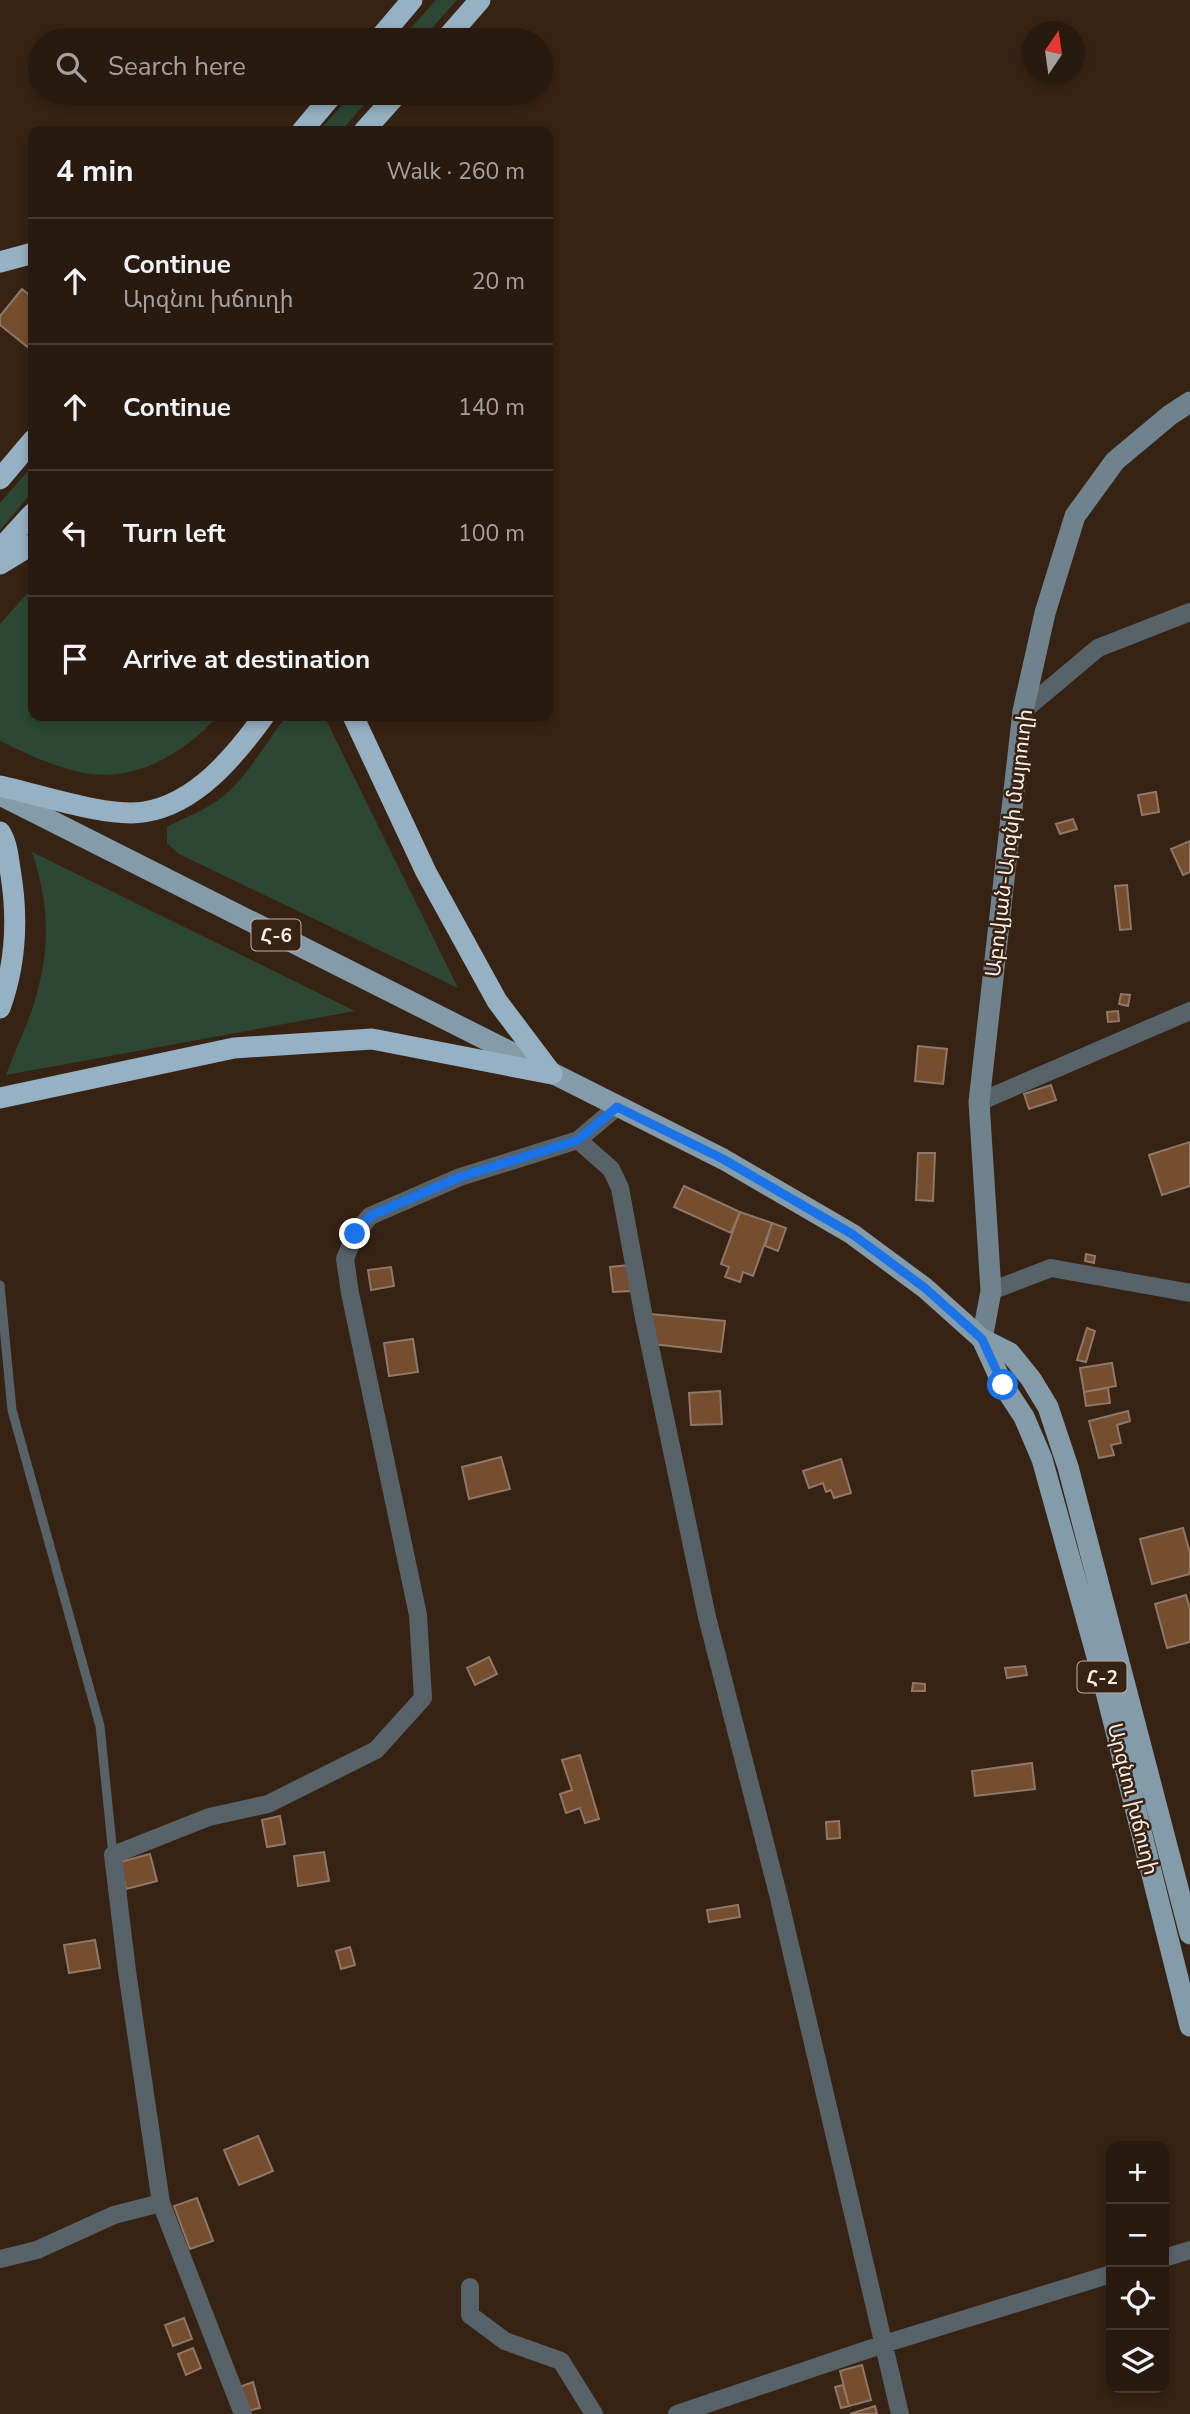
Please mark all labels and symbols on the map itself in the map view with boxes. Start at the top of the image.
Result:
north arrow [1022,21,1085,84]
street label: Աբովյան-Արզնի մայրուղի [979,707,1039,979]
road number: Հ-6 [252,920,300,951]
route end [339,1218,370,1249]
route start [987,1369,1018,1400]
road number: Հ-2 [1078,1662,1126,1693]
street label: Արզնու խճուղի [1101,1720,1165,1878]

